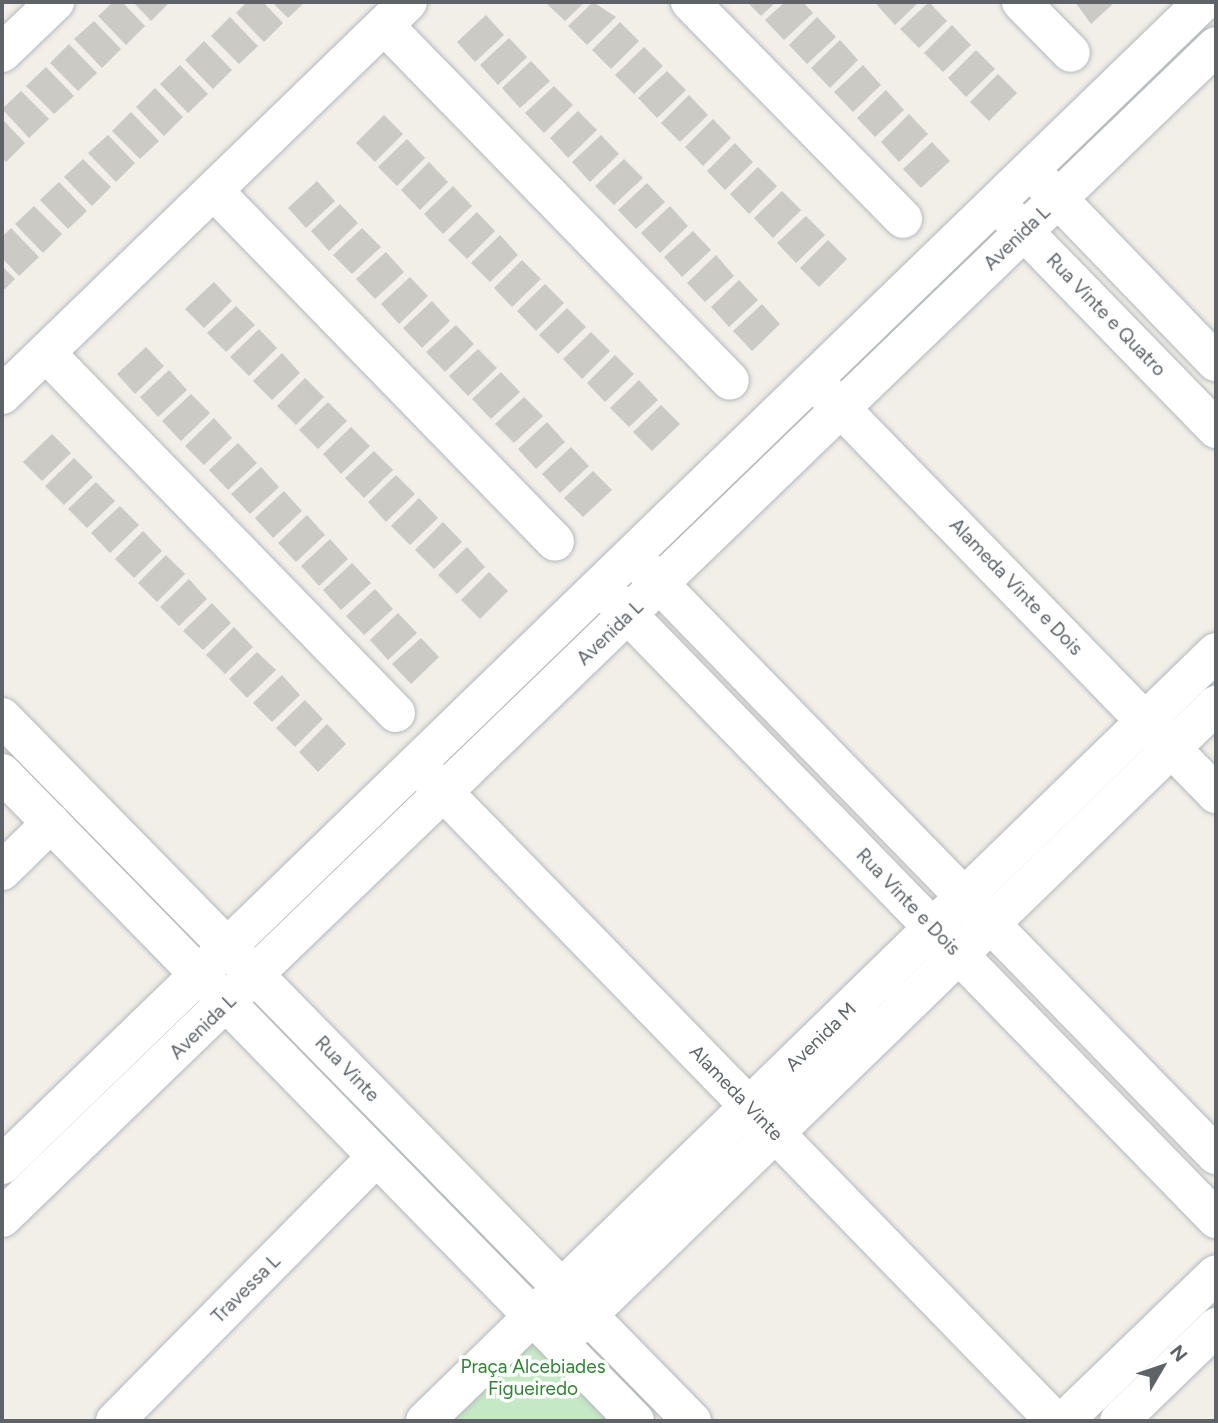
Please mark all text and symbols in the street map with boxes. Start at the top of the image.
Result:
street label: Avenida L [979,201,1055,275]
street label: Rua Vinte e Quatro [1042,249,1170,381]
street label: Alameda Vinte e Dois [945,514,1087,660]
street label: Avenida L [572,596,648,670]
street label: Rua Vinte e Dois [851,844,965,960]
street label: Avenida L [165,990,241,1064]
street label: Avenida M [781,998,861,1076]
street label: Rua Vinte [310,1031,384,1107]
street label: Alameda Vinte [685,1040,787,1146]
street label: Travessa L [207,1250,285,1328]
north arrow [1127,1332,1197,1402]
text: N [1165,1341,1192,1366]
park label: Praça Alcebiades Figueiredo [461,1356,605,1400]

